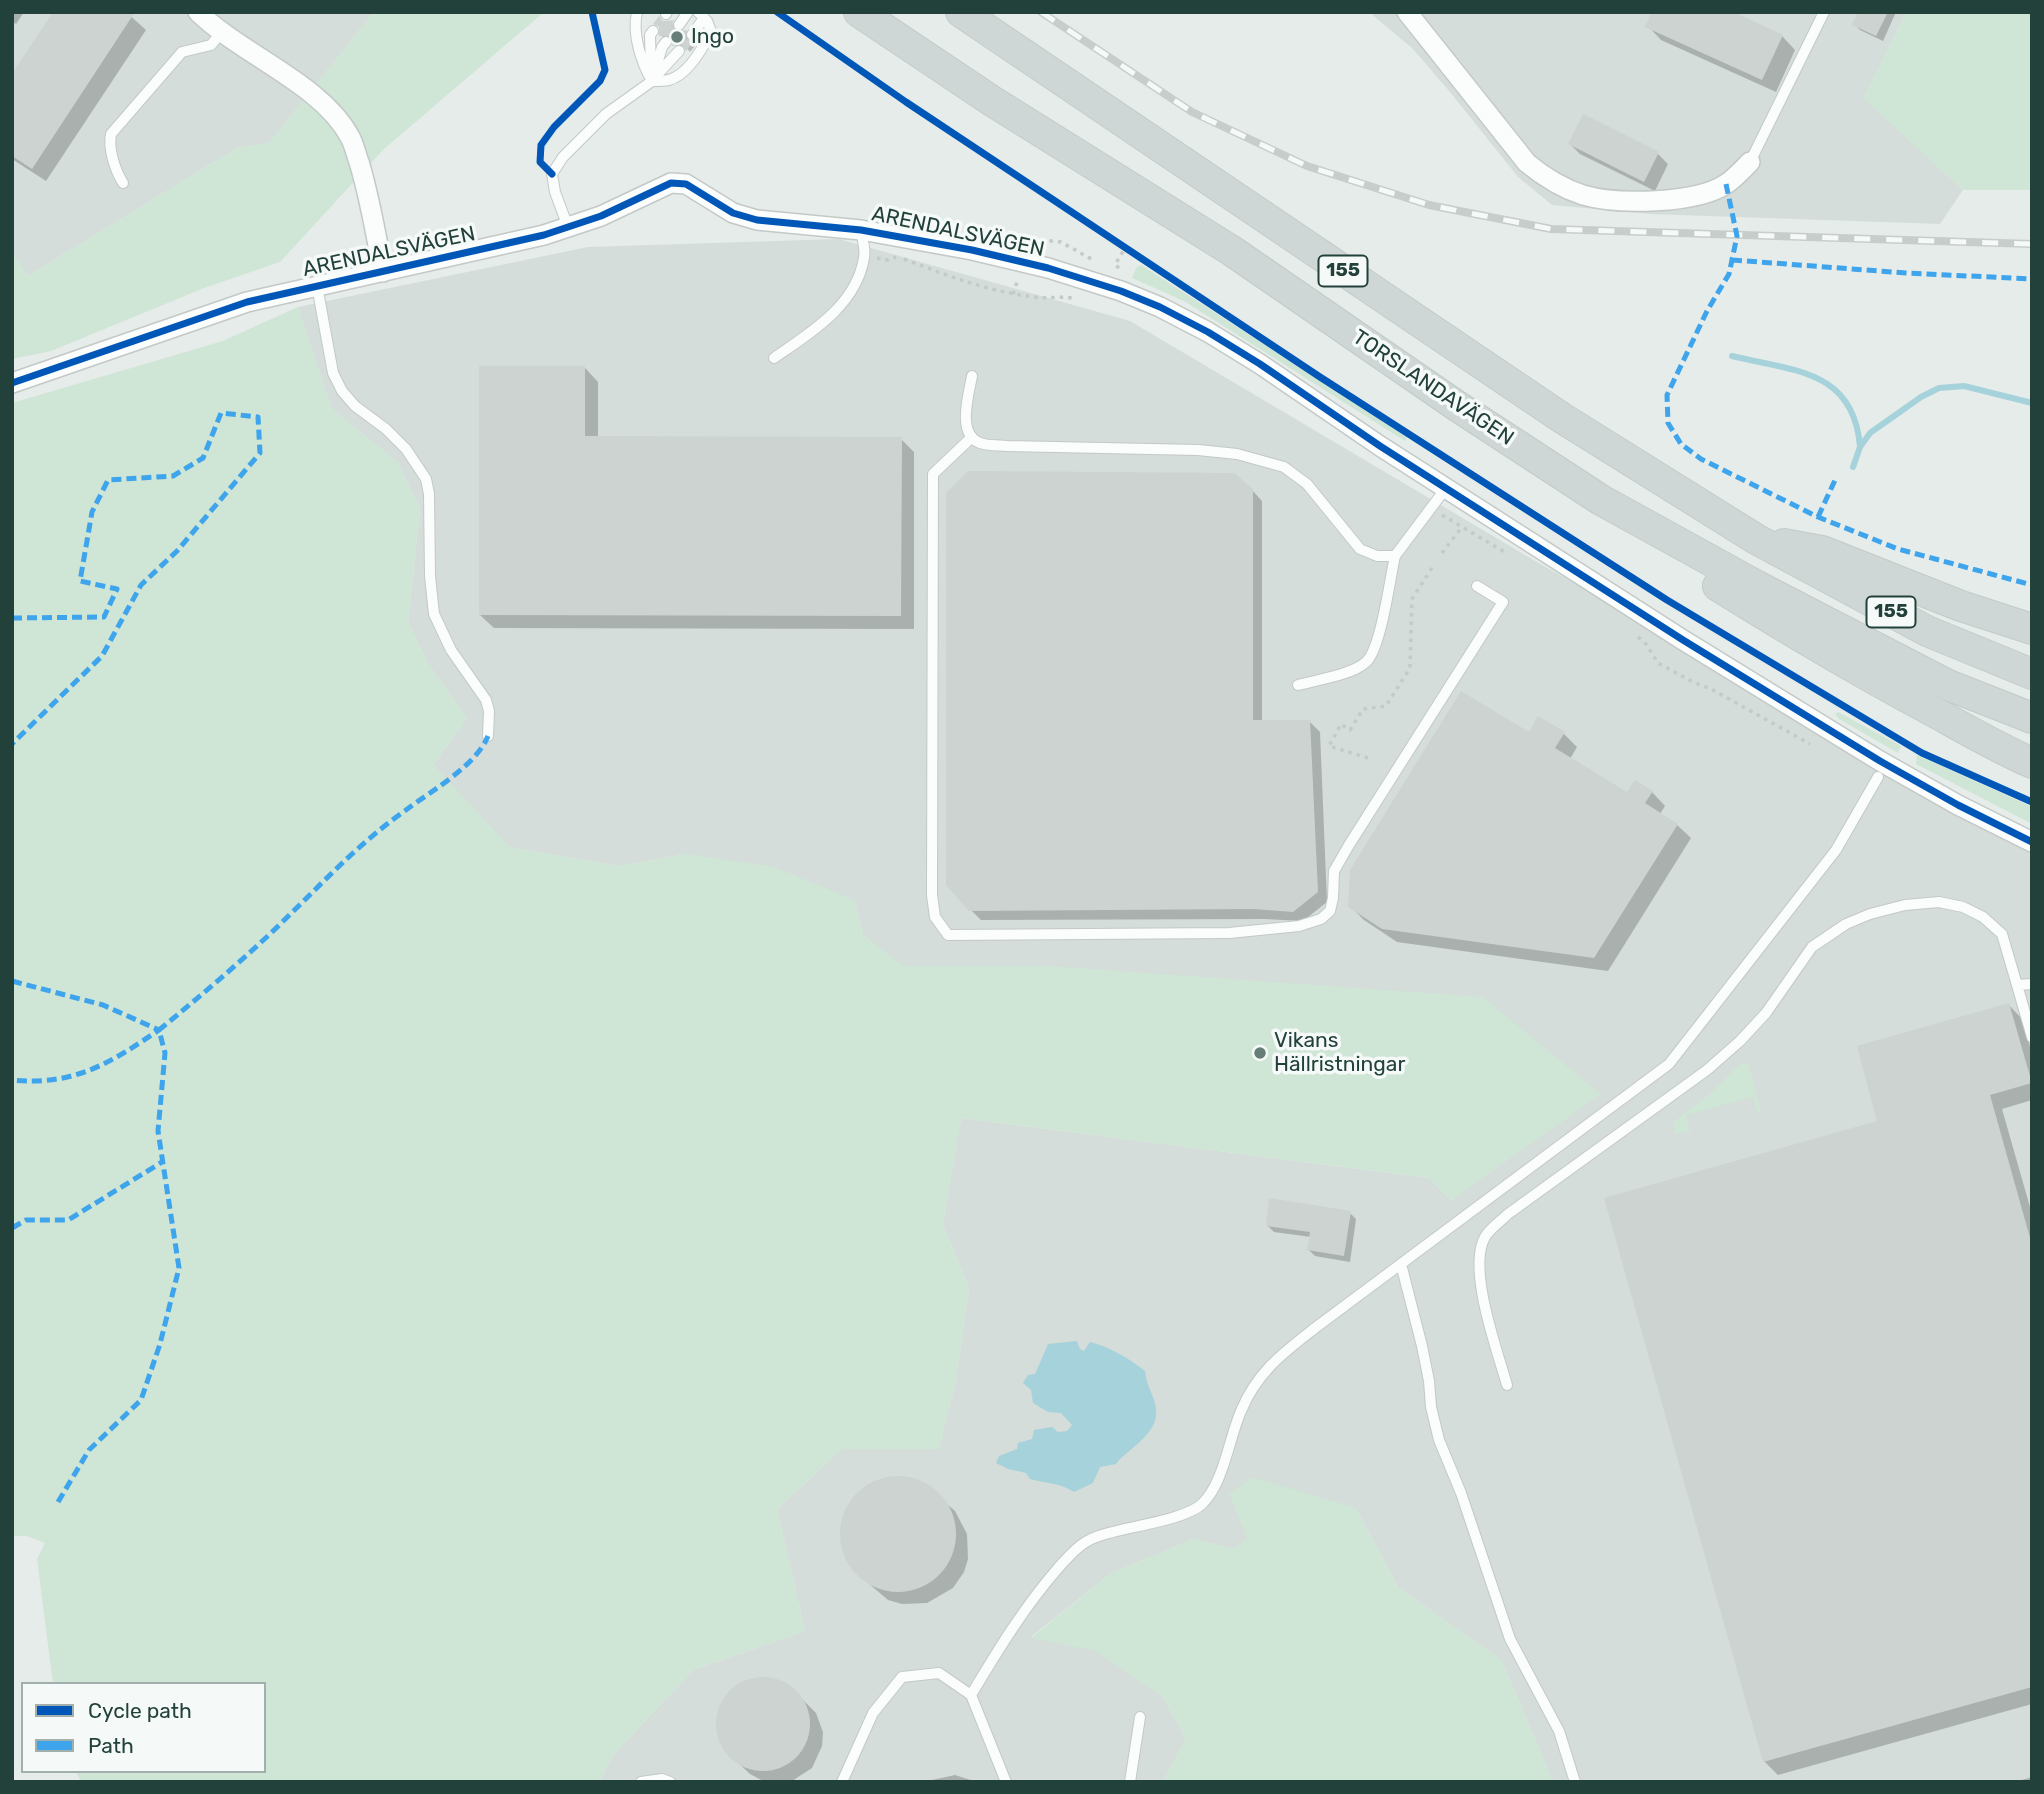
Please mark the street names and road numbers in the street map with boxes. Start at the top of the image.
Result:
street label: ARENDALSVÄGEN [869,201,1047,263]
street label: ARENDALSVÄGEN [300,221,478,283]
road number: 155 [1318,256,1368,286]
street label: TORSLANDAVÄGEN [1348,325,1518,451]
road number: 155 [1867,596,1916,628]

